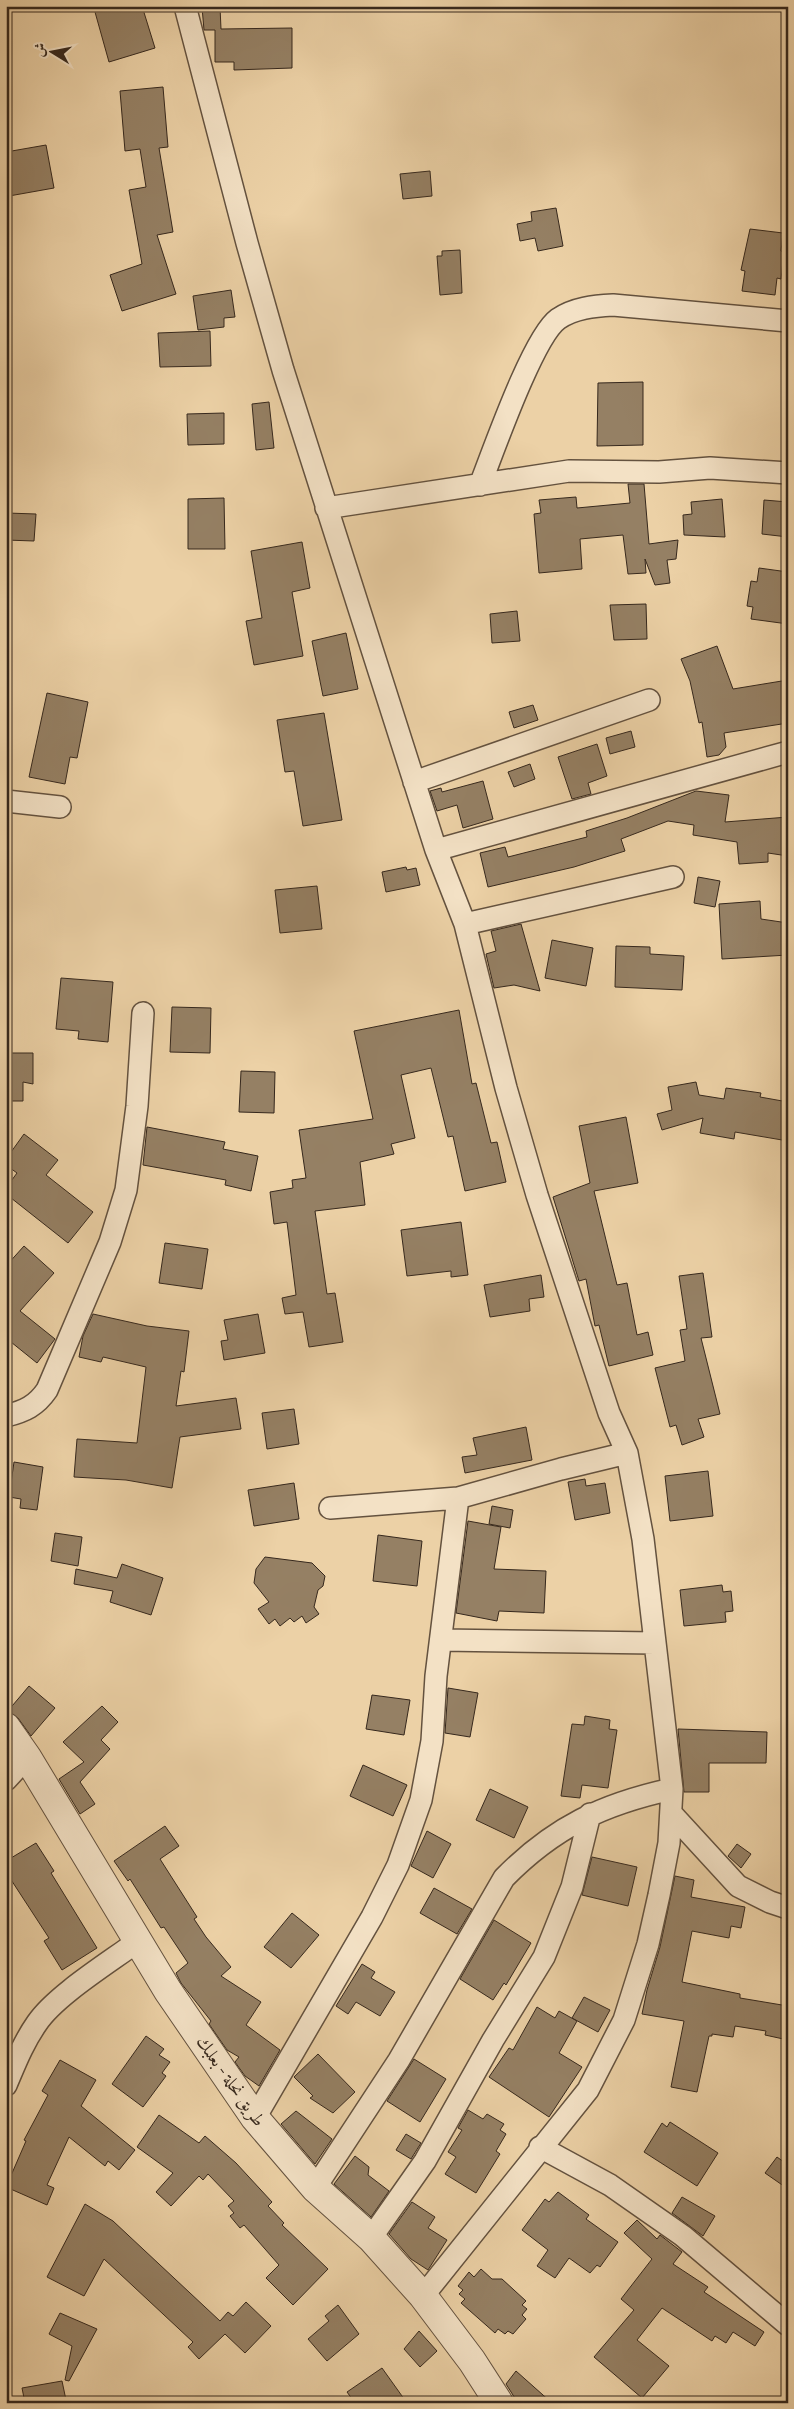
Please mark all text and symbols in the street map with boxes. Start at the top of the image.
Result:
north arrow [28,28,78,78]
text: ش [28,41,50,58]
street label: طريق نحلة - بعلبك [190,2030,273,2132]

